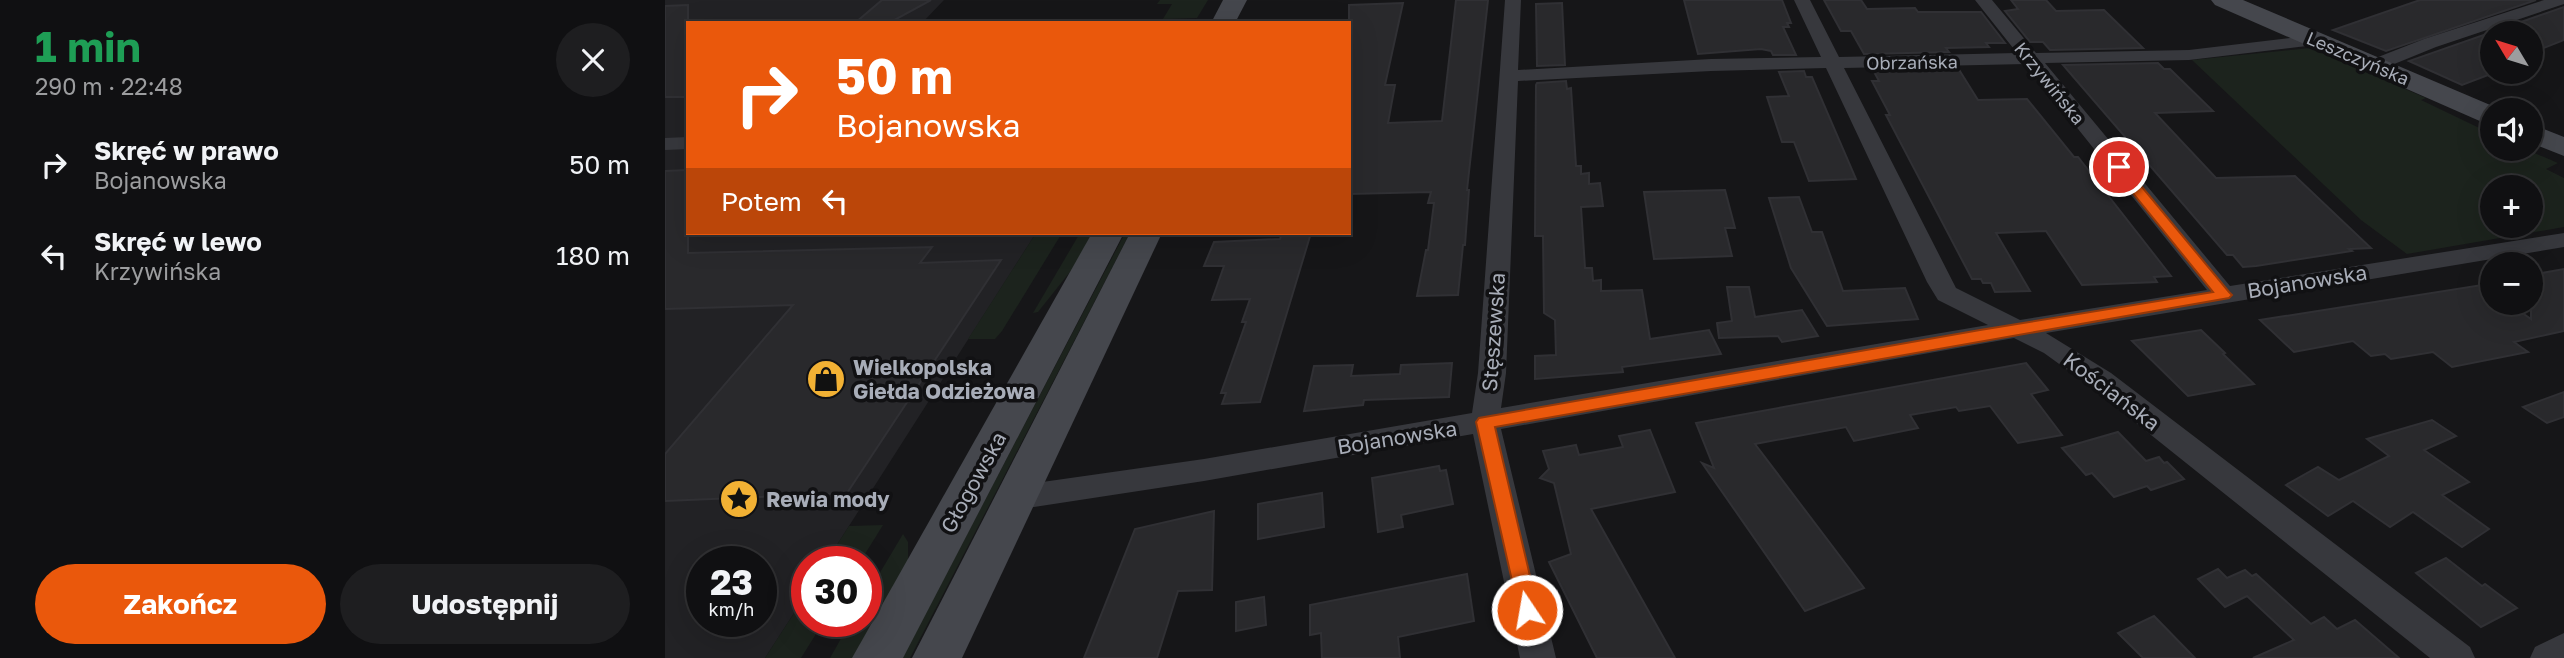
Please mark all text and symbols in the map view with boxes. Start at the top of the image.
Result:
text: 1 min [35,21,141,71]
north arrow [2480,21,2543,84]
map controls [2480,21,2543,315]
button: close [556,23,630,97]
street label: Leszczyńska [2303,27,2413,89]
street label: Krzywińska [2010,37,2090,129]
text: 50 m [836,46,953,105]
icon: right [721,49,812,140]
street label: Obrzańska [1866,50,1958,74]
text: 290 m · 22:48 [35,72,183,100]
button: sound [2480,98,2543,161]
text: Bojanowska [836,106,1021,144]
text: Skręć w prawo [94,135,279,166]
pin [2089,137,2149,197]
icon: right [35,146,73,184]
icon: arrive [2100,148,2138,186]
text: 50 m [569,149,630,180]
text: Bojanowska [94,166,227,194]
button: + [2480,175,2543,238]
icon: left [816,182,854,220]
text: Potem [721,186,802,217]
text: Skręć w lewo [94,226,262,257]
icon: left [35,237,73,275]
text: 180 m [556,240,630,271]
button: − [2480,252,2543,315]
text: Krzywińska [94,257,221,285]
street label: Bojanowska [2245,259,2369,303]
street label: Stęszewska [1476,272,1510,392]
street label: Kościańska [2059,346,2165,436]
place label: Wielkopolska Giełda Odzieżowa [853,354,1035,404]
shop icon: Wielkopolska Giełda Odzieżowa [805,358,847,400]
street label: Bojanowska [1335,415,1459,459]
street label: Głogowska [935,427,1011,537]
place icon: Rewia mody [718,478,760,520]
place label: Rewia mody [766,486,890,512]
speed limit sign: 30 [791,546,882,637]
text: 23 [710,561,753,603]
button: Zakończ [35,564,326,644]
button: Udostępnij [340,564,630,644]
position arrow [1490,573,1564,647]
text: km/h [709,598,754,620]

